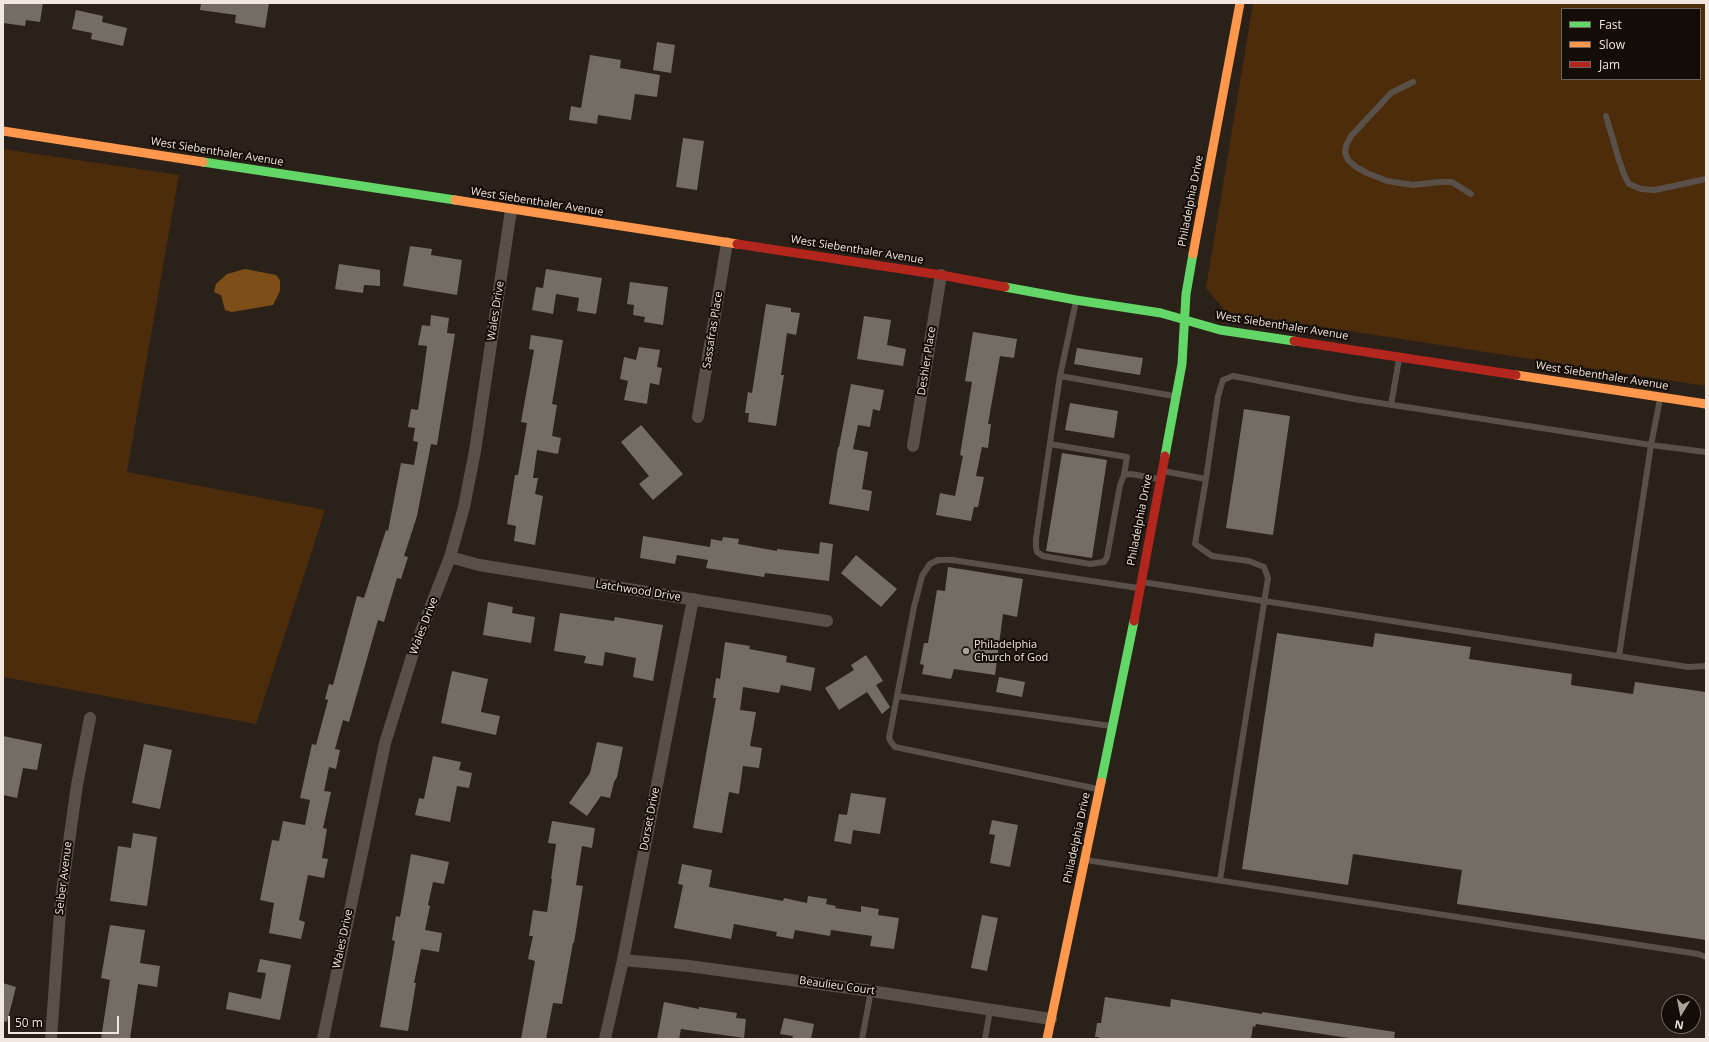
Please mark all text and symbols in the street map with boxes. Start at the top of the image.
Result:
legend [1561,8,1701,80]
text: Fast [1599,16,1622,33]
text: Slow [1599,36,1625,53]
text: Jam [1599,56,1620,73]
street label: West Siebenthaler Avenue [150,135,284,169]
street label: Philadelphia Drive [1176,154,1206,248]
street label: West Siebenthaler Avenue [470,185,604,219]
street label: West Siebenthaler Avenue [790,233,924,267]
street label: Wales Drive [485,280,507,342]
street label: Sassafras Place [700,290,726,370]
street label: West Siebenthaler Avenue [1215,309,1349,343]
street label: Deshler Place [915,326,939,396]
street label: West Siebenthaler Avenue [1535,359,1669,393]
street label: Philadelphia Drive [1125,473,1155,567]
street label: Latchwood Drive [594,578,682,604]
street label: Wales Drive [407,596,441,656]
place label: Philadelphia Church of God [974,638,1048,664]
marker: Philadelphia Church of God [961,646,971,656]
street label: Dorset Drive [637,786,663,852]
street label: Philadelphia Drive [1061,791,1093,885]
street label: Seiber Avenue [53,841,75,915]
street label: Wales Drive [330,908,356,970]
street label: Beaulieu Court [798,974,876,998]
north arrow [1661,994,1701,1034]
scale bar [10,1008,121,1034]
text: 50 m [15,1014,43,1031]
text: N [1673,1017,1685,1033]

